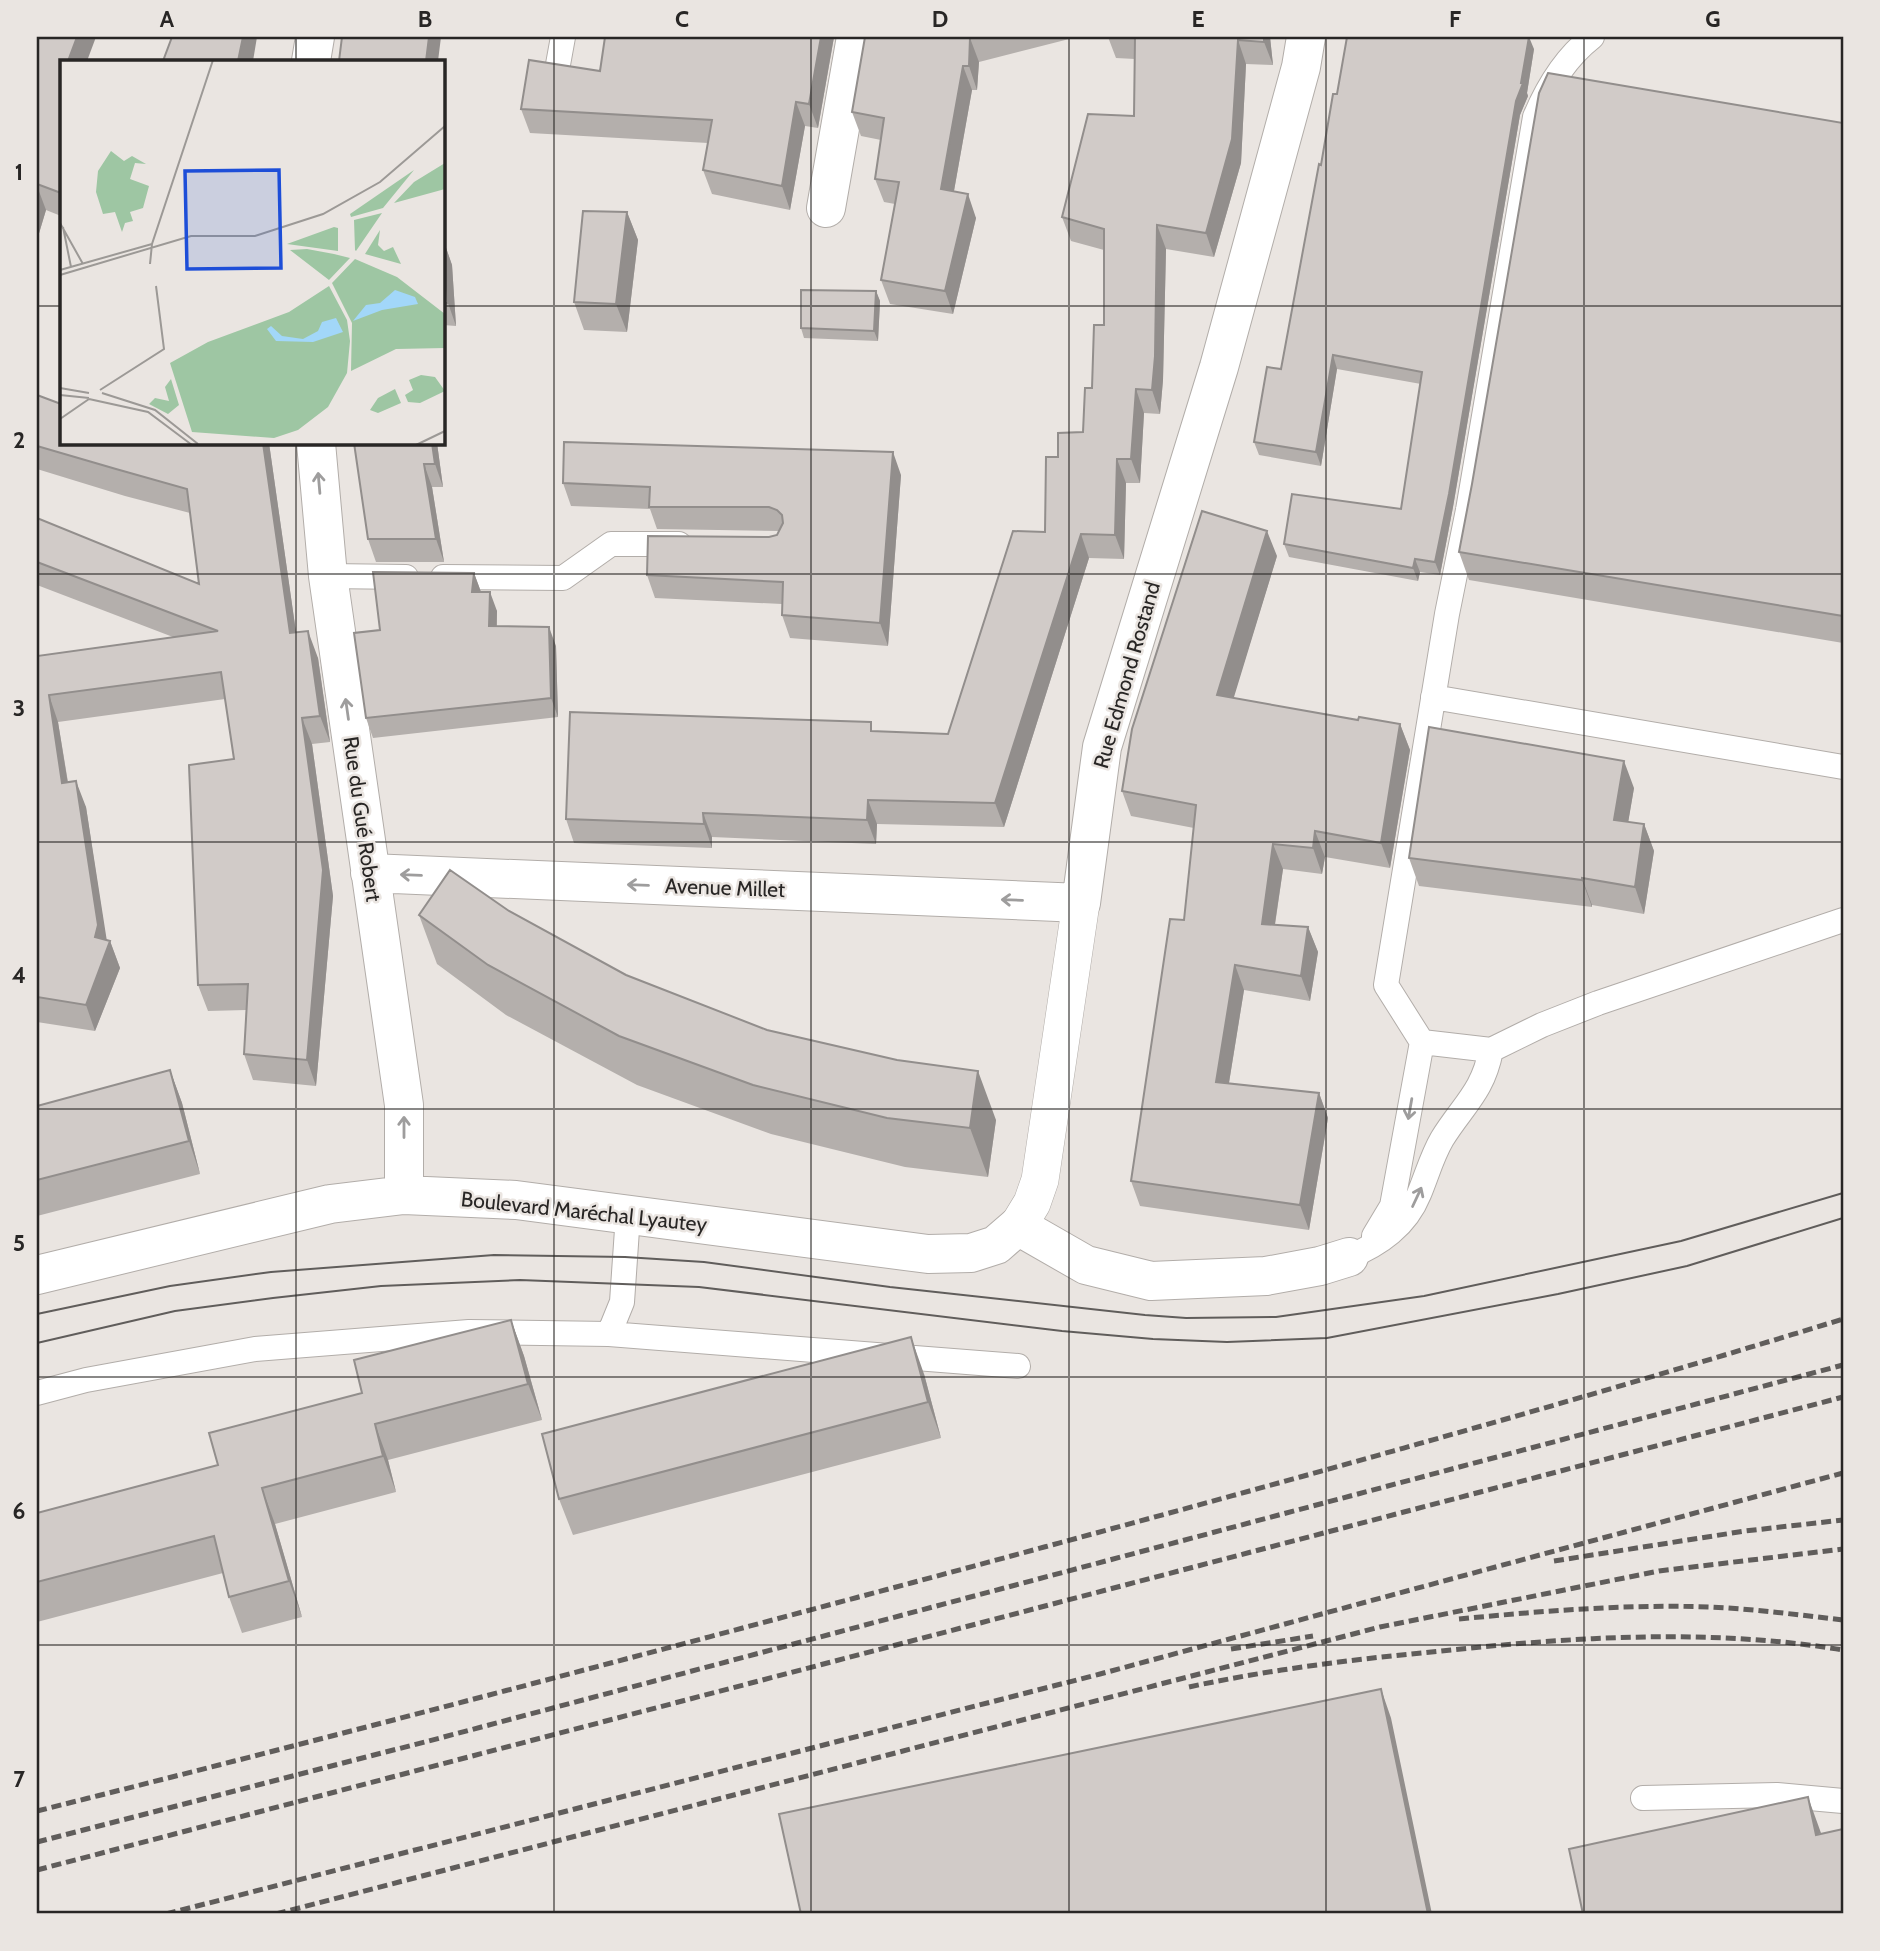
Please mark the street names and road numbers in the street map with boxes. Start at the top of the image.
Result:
street label: Rue Edmond Rostand [1088,579,1165,771]
street label: Rue du Gué Robert [339,735,386,903]
street label: Avenue Millet [664,873,786,902]
street label: Boulevard Maréchal Lyautey [460,1186,709,1237]

